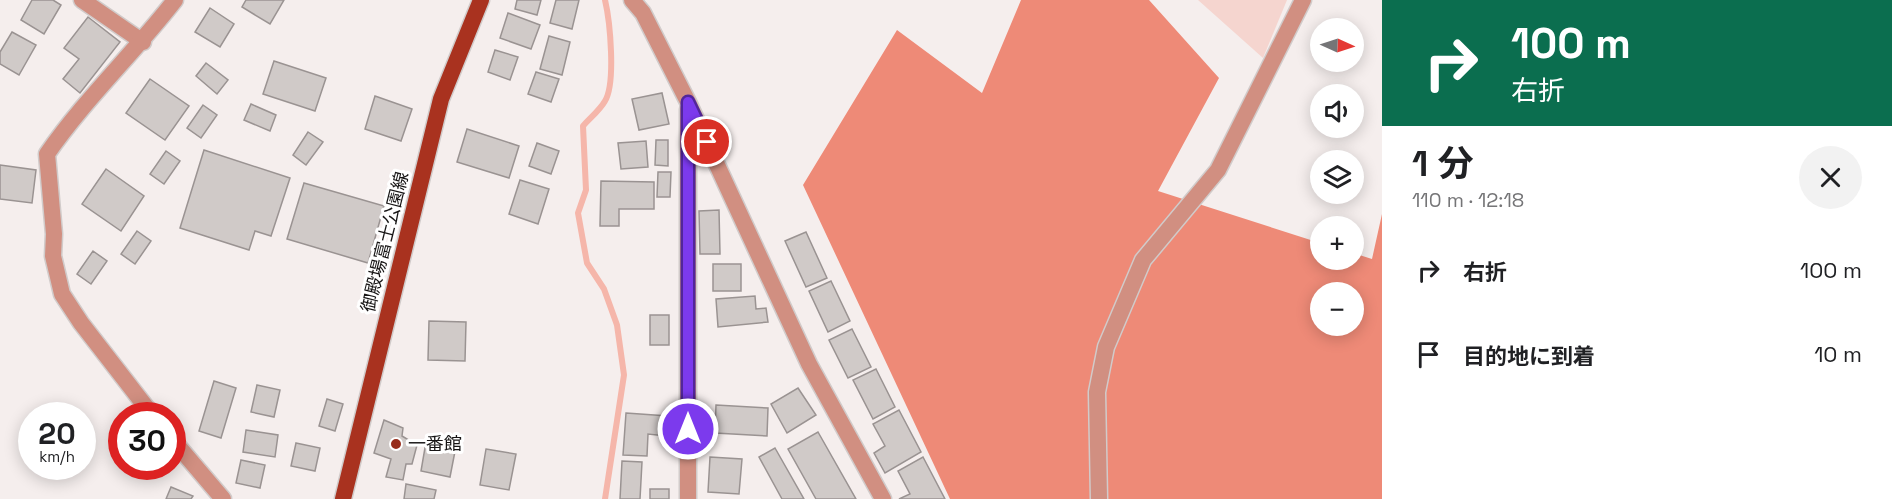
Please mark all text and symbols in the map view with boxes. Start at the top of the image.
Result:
text: 100 m [1511,17,1631,70]
north arrow [1310,18,1364,72]
map controls [1310,18,1364,336]
icon: right [1412,24,1490,102]
text: 右折 [1511,73,1565,108]
button: sound [1310,84,1364,138]
pin [681,116,732,167]
icon: arrive [690,125,723,158]
text: 1 分 [1412,141,1473,187]
button: close [1799,146,1862,209]
button: layers [1310,150,1364,204]
street label: 御殿場富士公園線 [356,169,413,315]
text: 110 m · 12:18 [1412,187,1524,213]
button: + [1310,216,1364,270]
icon: right [1412,254,1445,287]
text: 100 m [1800,256,1862,284]
text: 右折 [1463,258,1507,286]
button: − [1310,282,1364,336]
icon: arrive [1412,338,1445,371]
text: 10 m [1814,340,1862,368]
text: 目的地に到着 [1463,342,1595,370]
position arrow [656,397,720,461]
speed limit sign: 30 [108,402,186,480]
text: 20 [38,414,76,453]
place label: 一番館 [408,432,462,455]
marker: 一番館 [389,437,403,451]
text: km/h [39,447,75,466]

